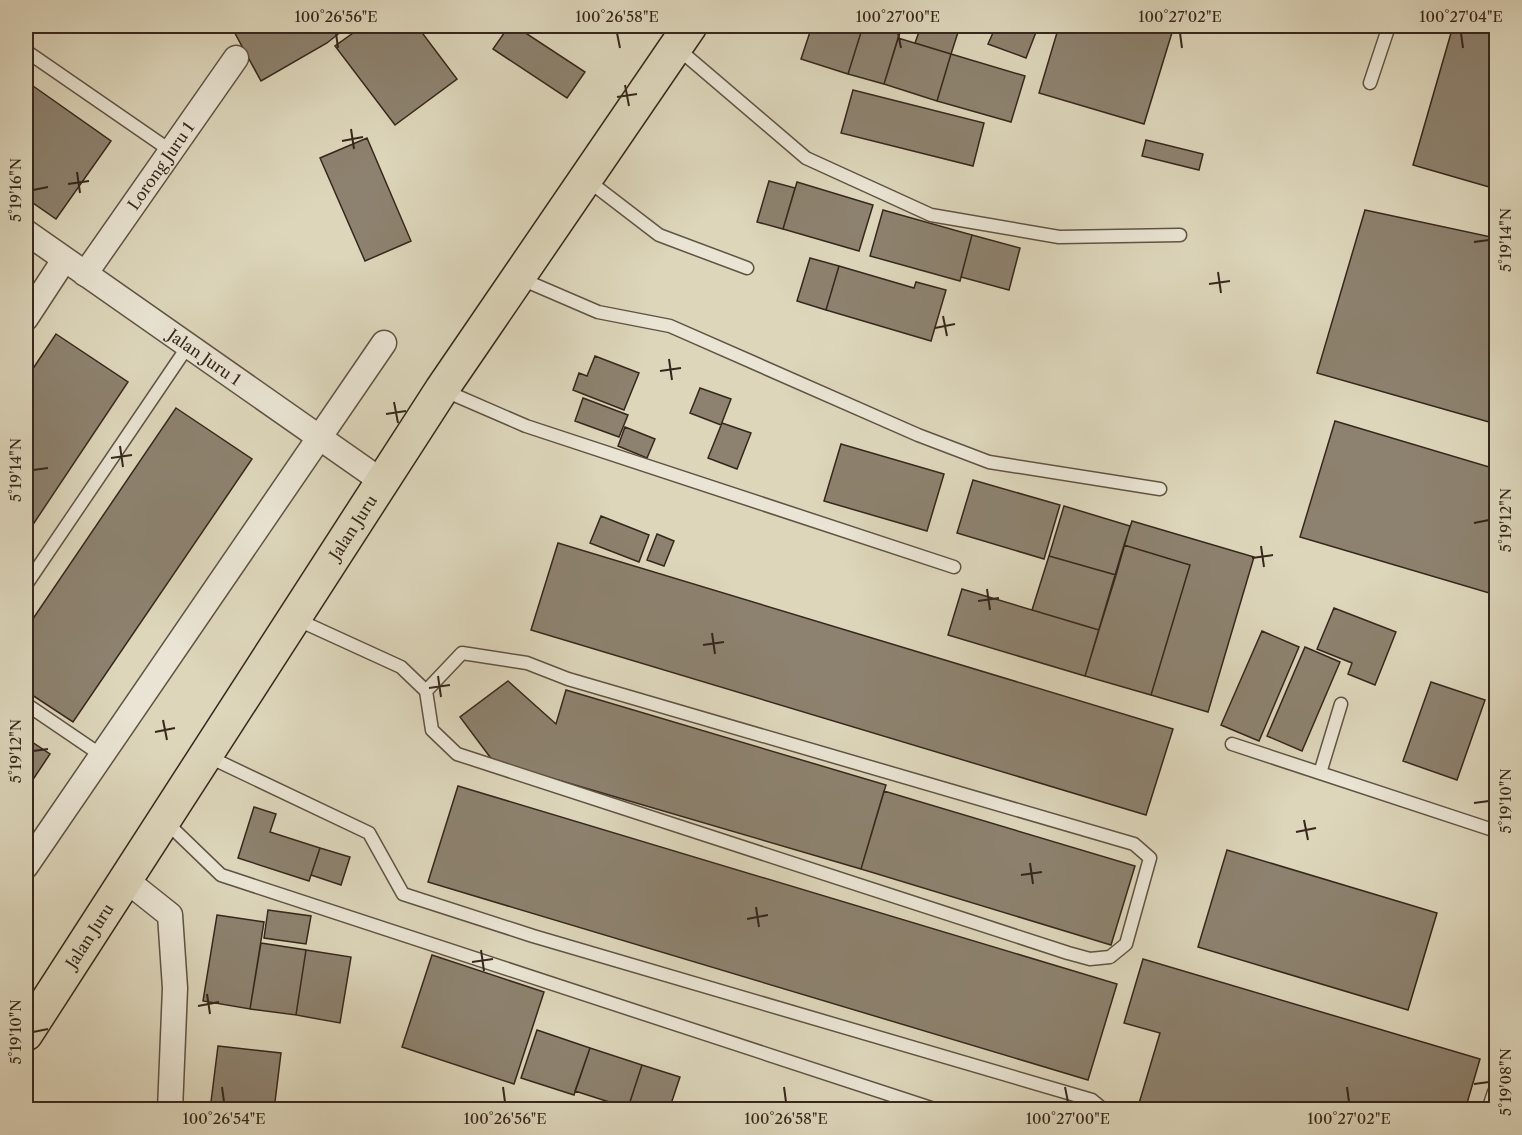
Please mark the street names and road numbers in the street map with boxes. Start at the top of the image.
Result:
street label: Lorong Juru 1 [123,118,198,214]
street label: Jalan Juru 1 [162,323,245,390]
street label: Jalan Juru [323,491,381,566]
street label: Jalan Juru [59,899,118,974]

